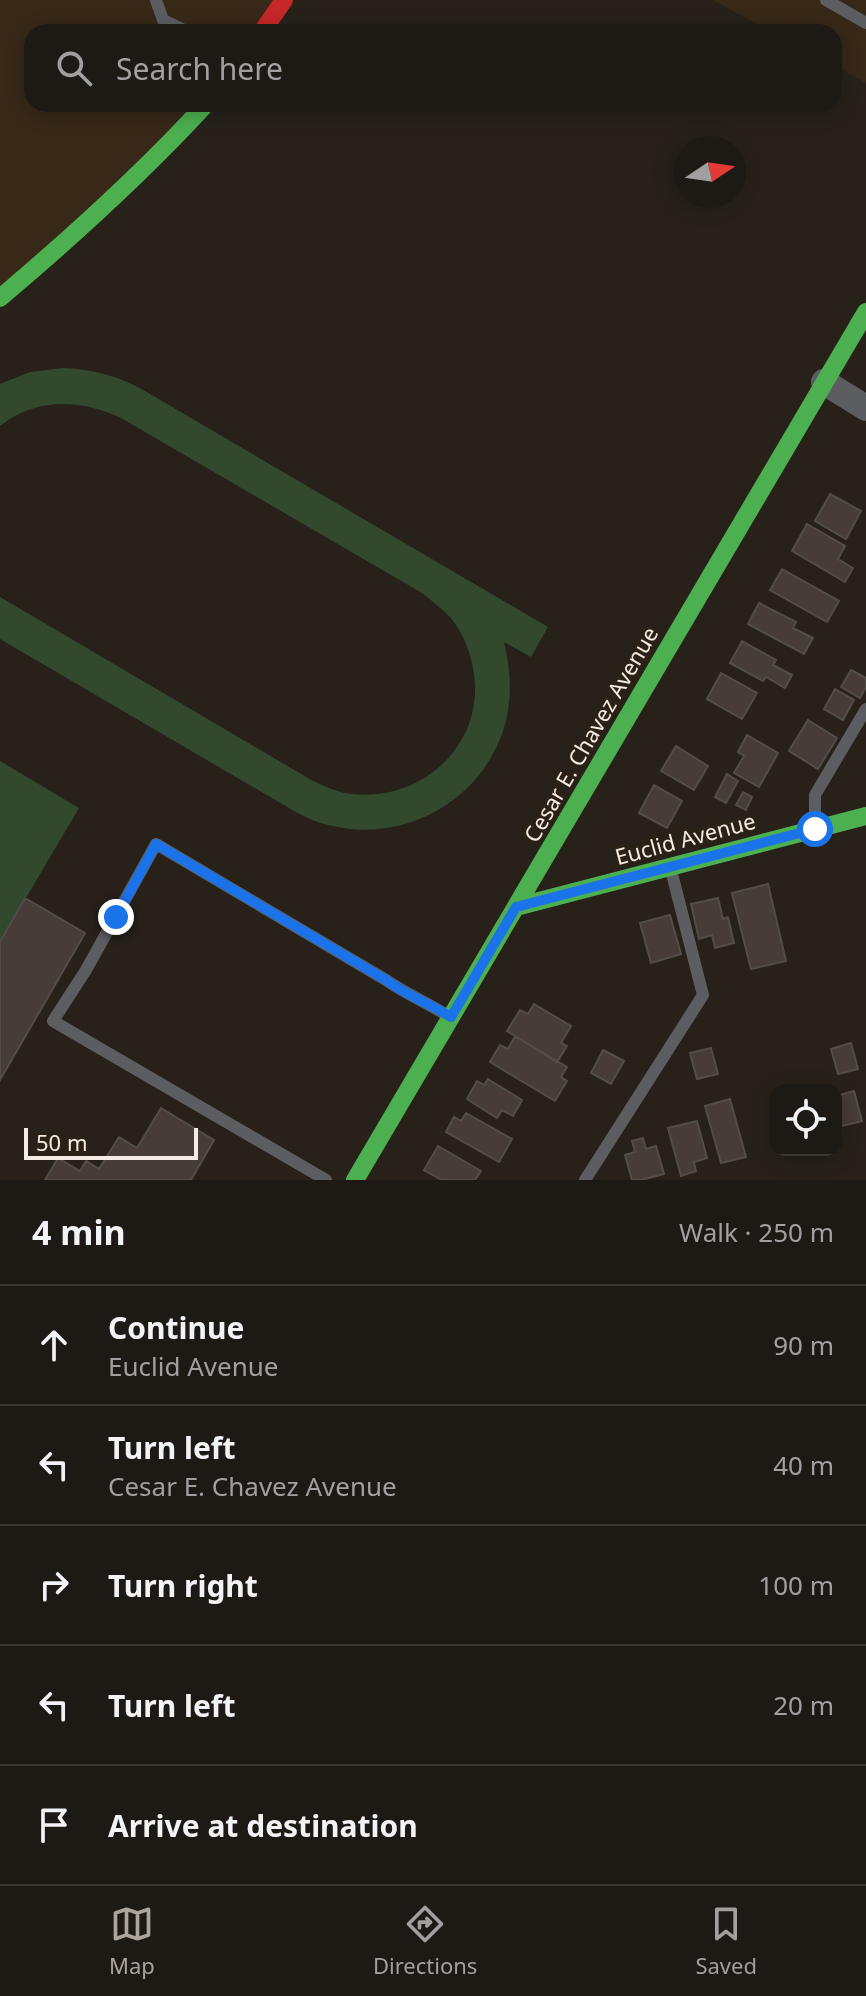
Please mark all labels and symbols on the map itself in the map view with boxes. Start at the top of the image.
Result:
north arrow [674,136,746,208]
street label: Cesar E. Chavez Avenue [516,621,664,847]
street label: Euclid Avenue [611,805,759,871]
route start [797,811,833,847]
route end [98,899,134,935]
scale bar [24,1124,198,1160]

